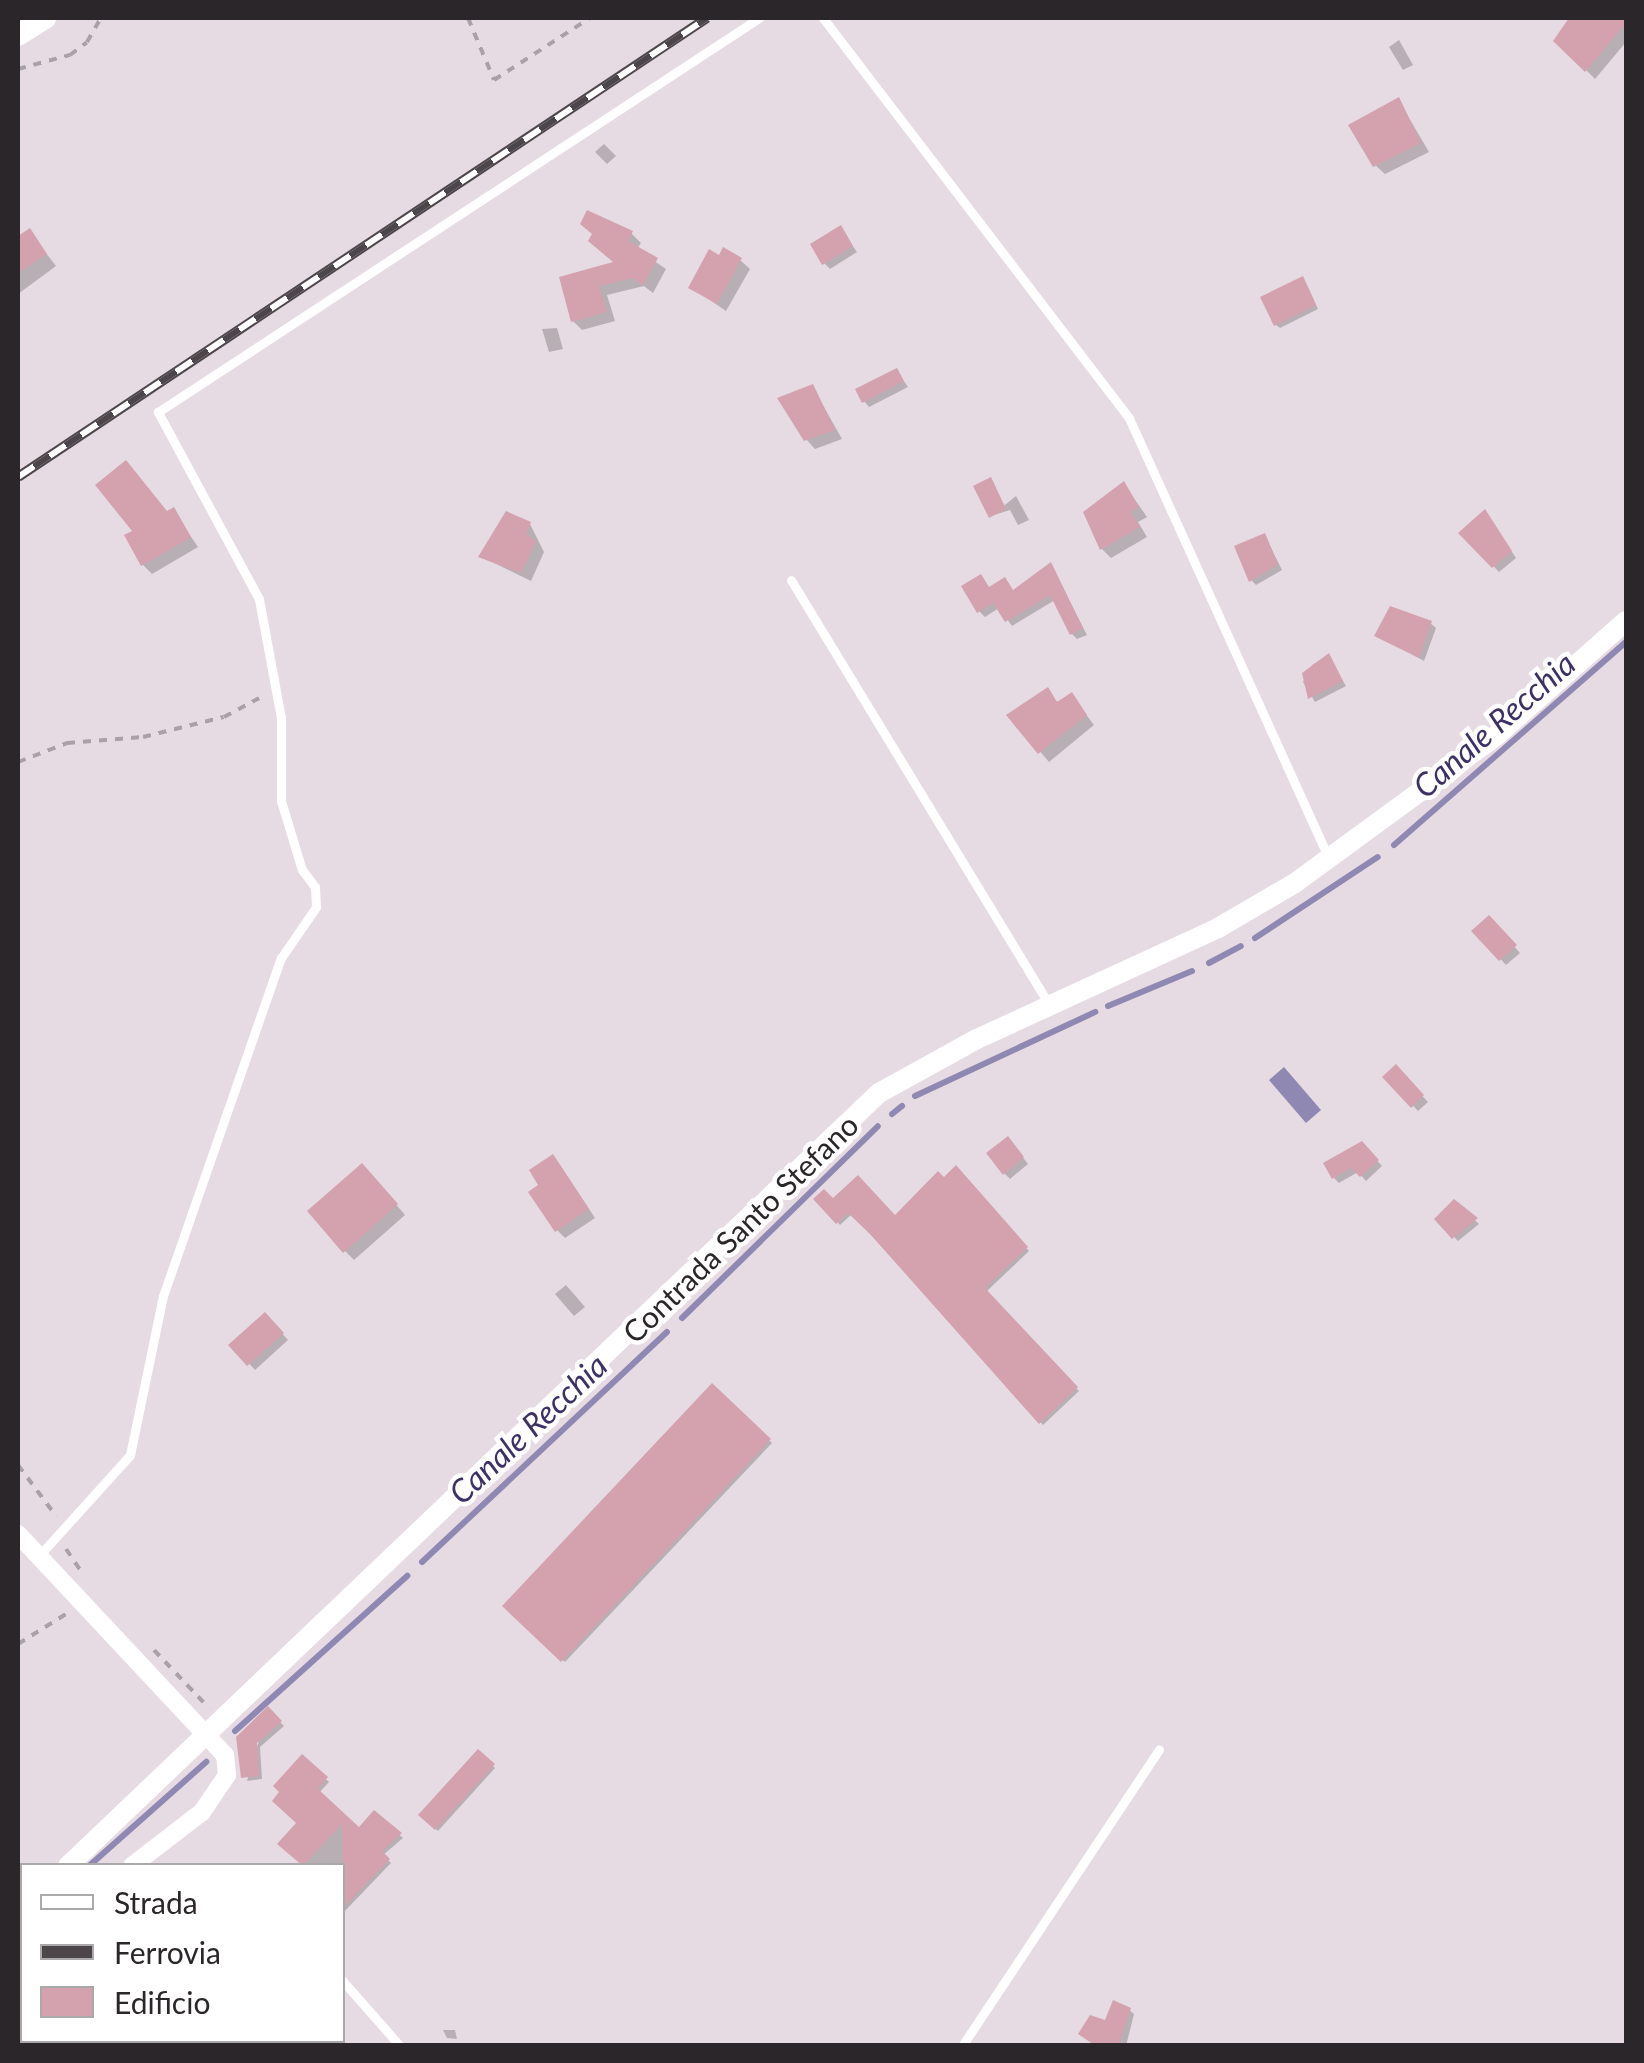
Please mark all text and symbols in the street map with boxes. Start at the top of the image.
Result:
water label: Canale Recchia [1405,644,1583,806]
street label: Contrada Santo Stefano [615,1106,865,1350]
water label: Canale Recchia [441,1346,615,1512]
legend [20,1863,345,2043]
text: Strada [114,1884,198,1920]
text: Ferrovia [114,1934,221,1970]
text: Edificio [114,1984,210,2020]

